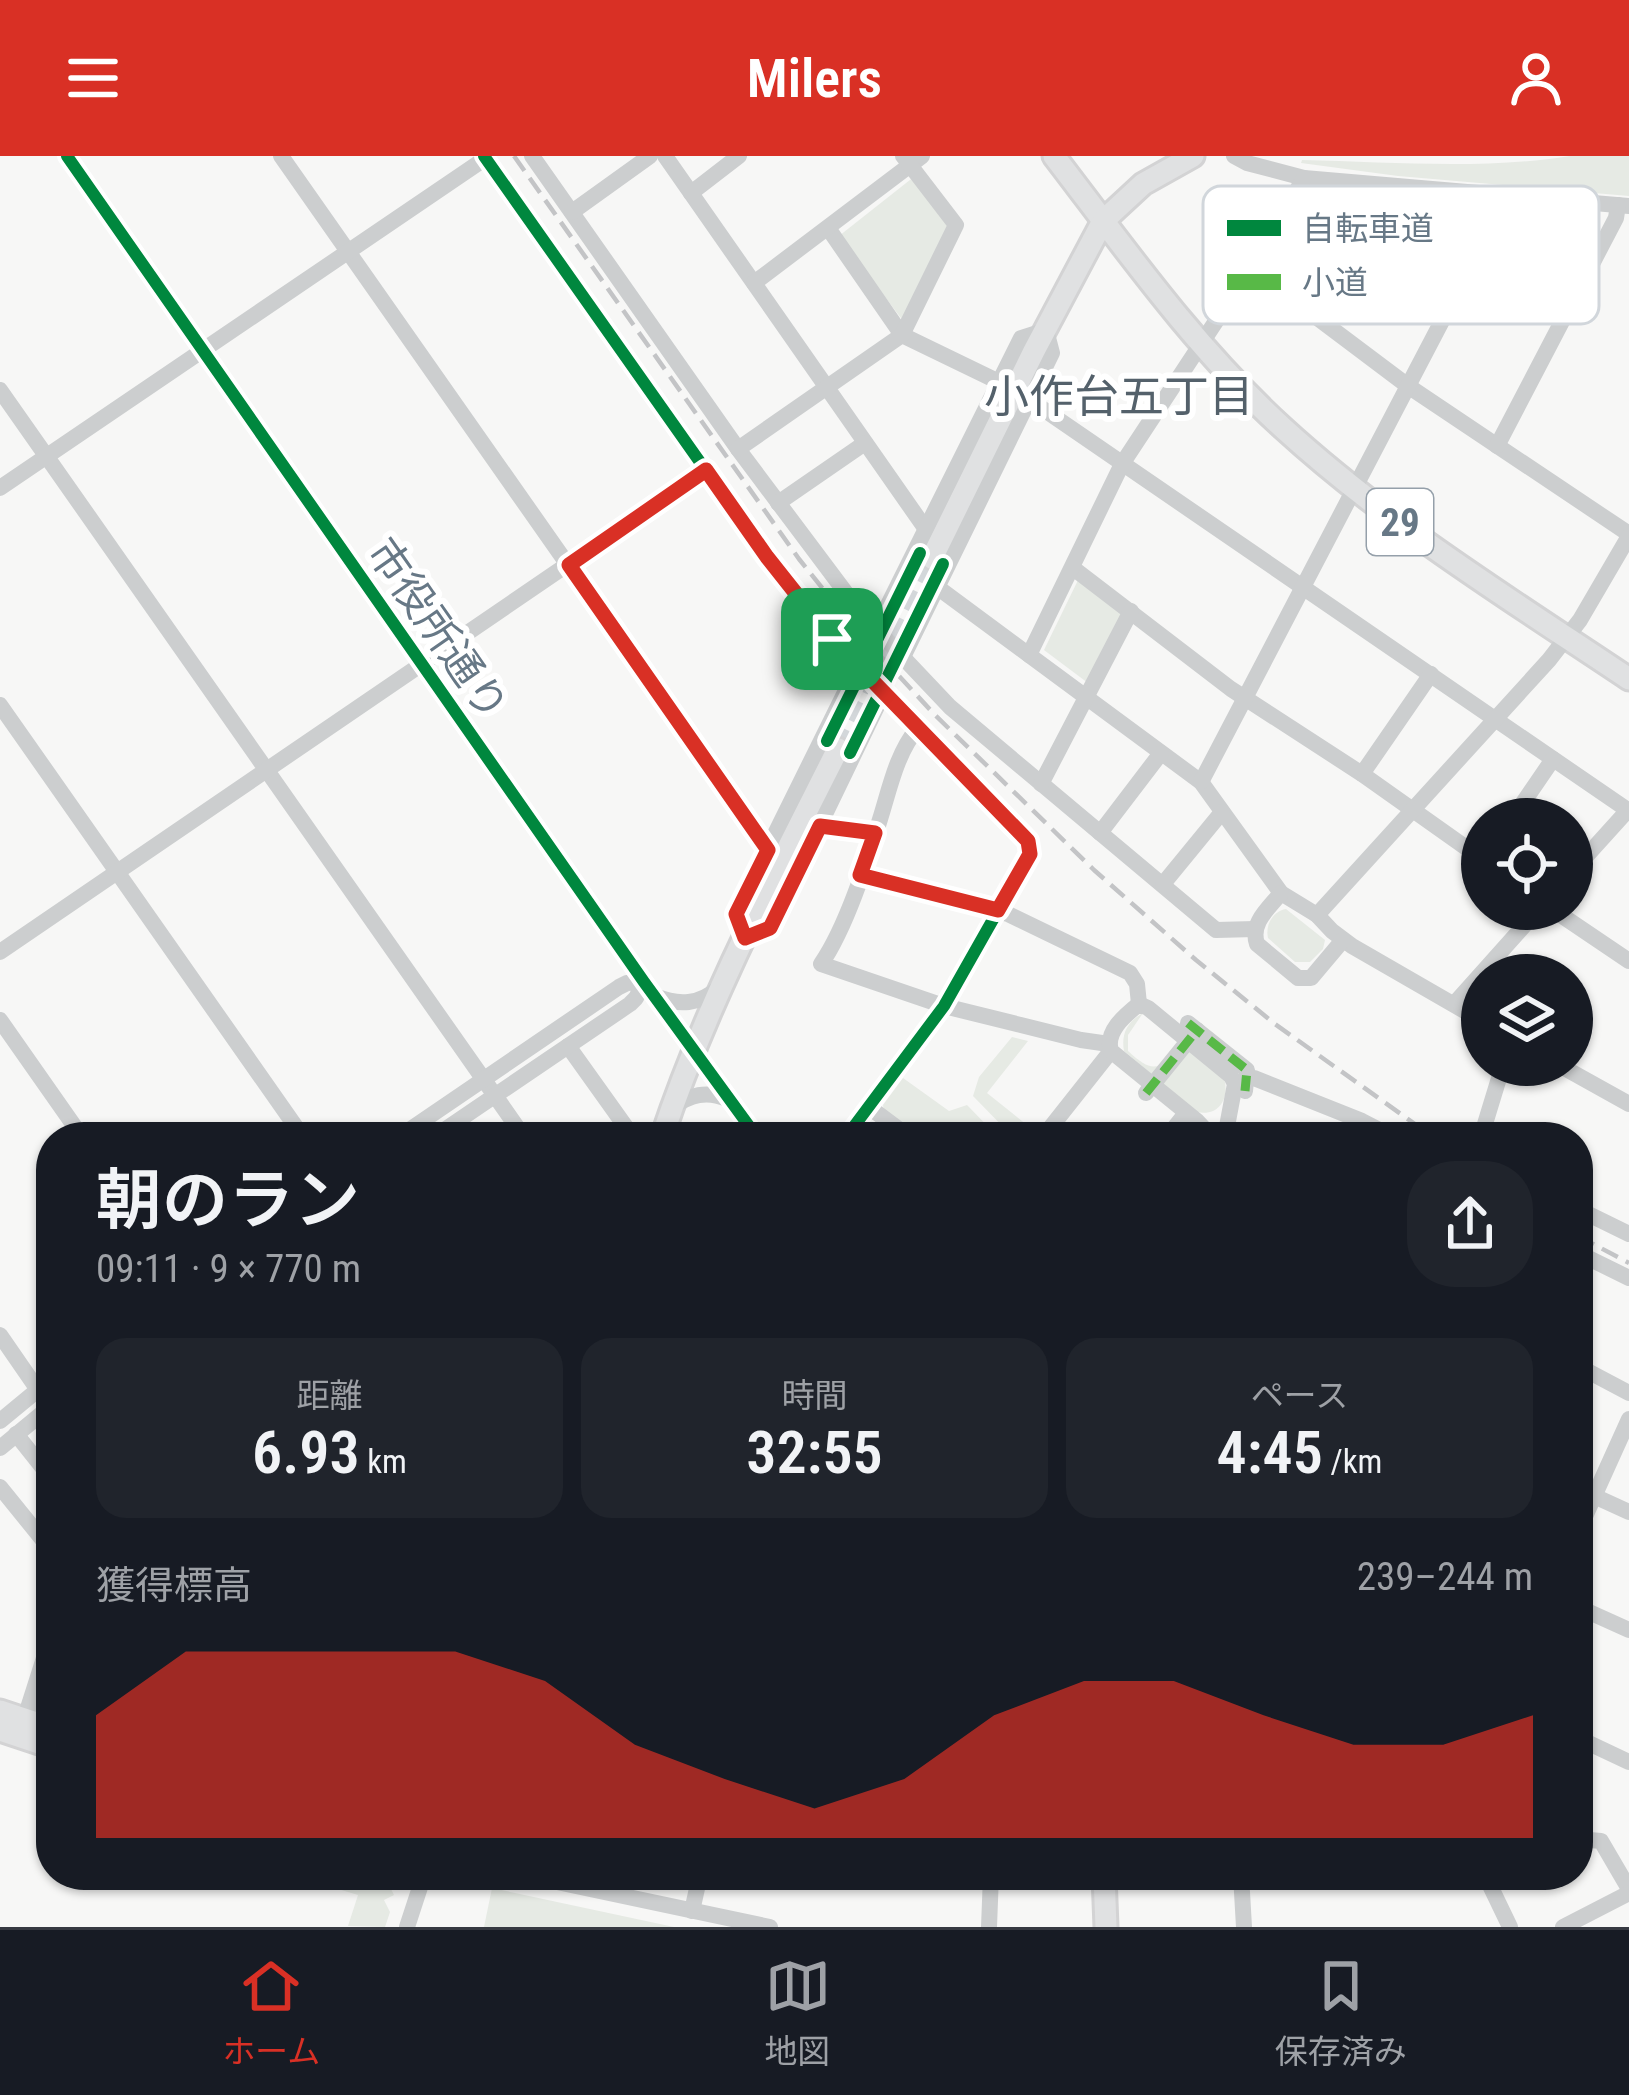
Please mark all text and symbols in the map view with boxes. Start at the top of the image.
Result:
icon: menu [60,45,126,111]
icon: person [1503,45,1569,111]
text: Milers [747,47,882,110]
legend [1203,186,1599,324]
text: 自転車道 [1302,209,1434,248]
text: 小道 [1302,263,1368,302]
district label: 小作台五丁目 [984,370,1254,423]
road number: 29 [1367,489,1433,555]
street label: 市役所通り [357,529,518,729]
pin [781,588,883,690]
icon: arrive [799,606,865,672]
map controls [1461,798,1593,1086]
button: locate [1461,798,1593,930]
button: layers [1461,954,1593,1086]
button: share [1407,1161,1533,1287]
text: 朝のラン [96,1162,360,1239]
text: 09:11 · 9 × 770 m [96,1246,361,1292]
text: 距離 [297,1376,363,1415]
text: 時間 [782,1376,848,1415]
text: ペース [1251,1376,1348,1415]
text: 6.93 [252,1417,360,1488]
text: 32:55 [746,1417,883,1488]
text: 4:45 [1217,1417,1323,1488]
text: km [360,1442,407,1481]
text: /km [1323,1442,1382,1481]
text: 239–244 m [1357,1554,1533,1600]
text: 獲得標高 [96,1563,252,1609]
tab: ホーム [222,1953,320,2073]
tab: 地図 [765,1953,831,2073]
tab: 保存済み [1275,1953,1407,2073]

